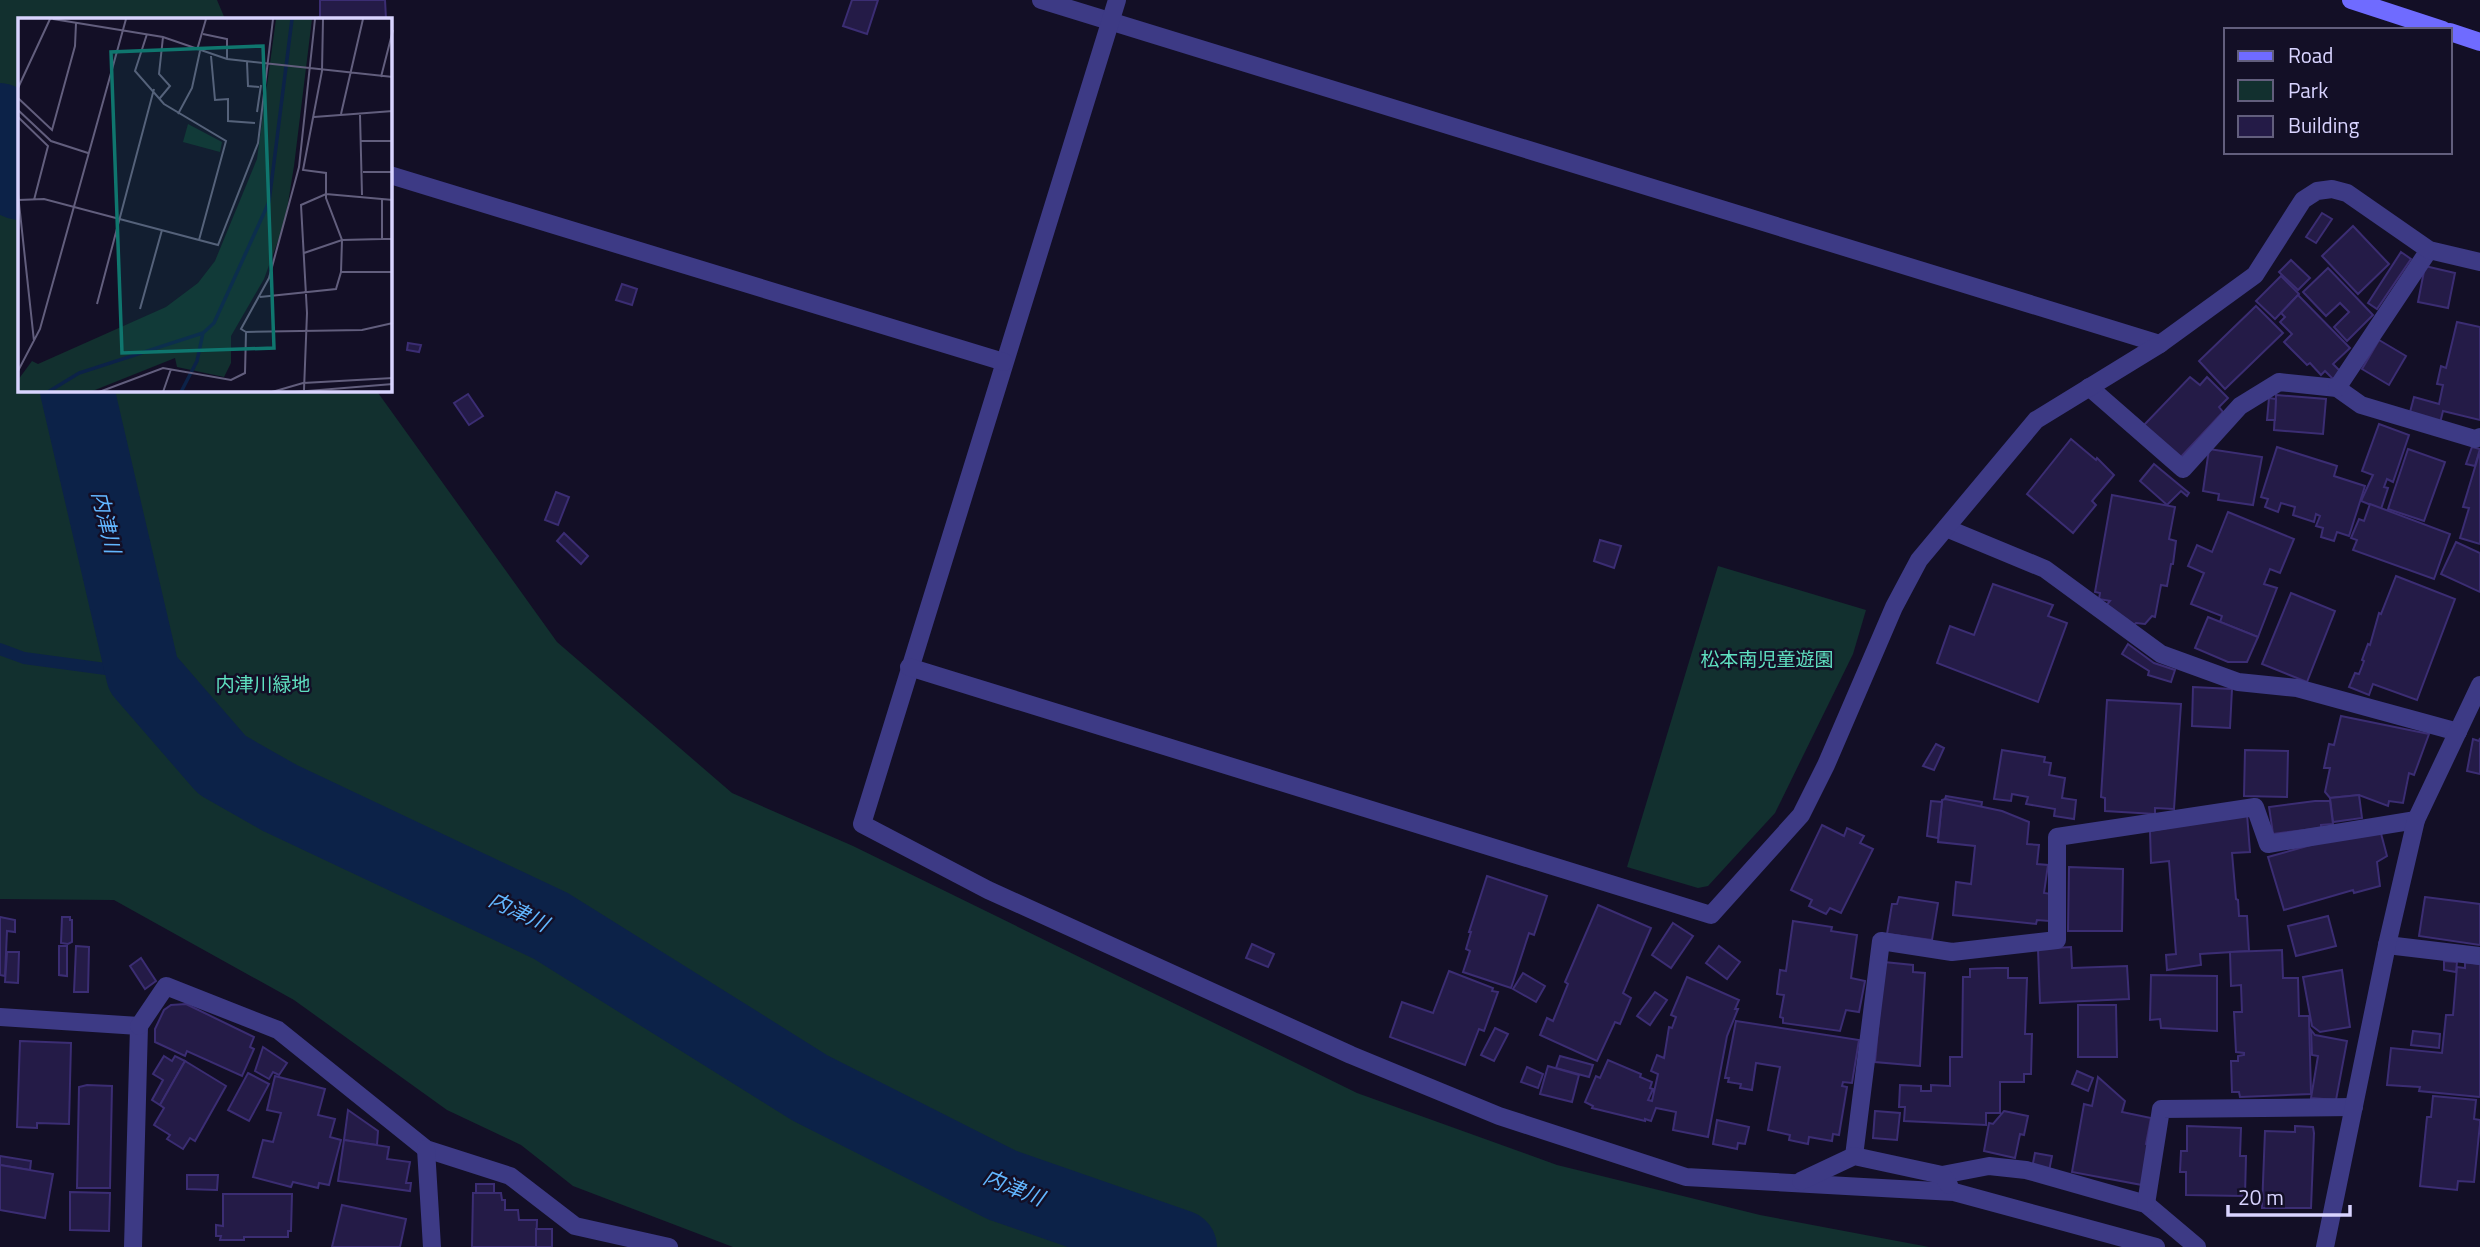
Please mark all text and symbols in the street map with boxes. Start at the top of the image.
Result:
inset map [18,18,392,392]
legend [2224,28,2452,154]
text: Road [2288,39,2333,71]
text: Park [2288,74,2328,106]
text: Building [2288,109,2360,141]
water label: 内津川 [84,488,130,558]
park label: 松本南児童遊園 [1700,644,1834,673]
park label: 内津川緑地 [215,669,311,698]
water label: 内津川 [484,883,556,940]
water label: 内津川 [979,1160,1051,1214]
scale bar [2228,1174,2350,1218]
text: 20 m [2238,1181,2284,1213]

